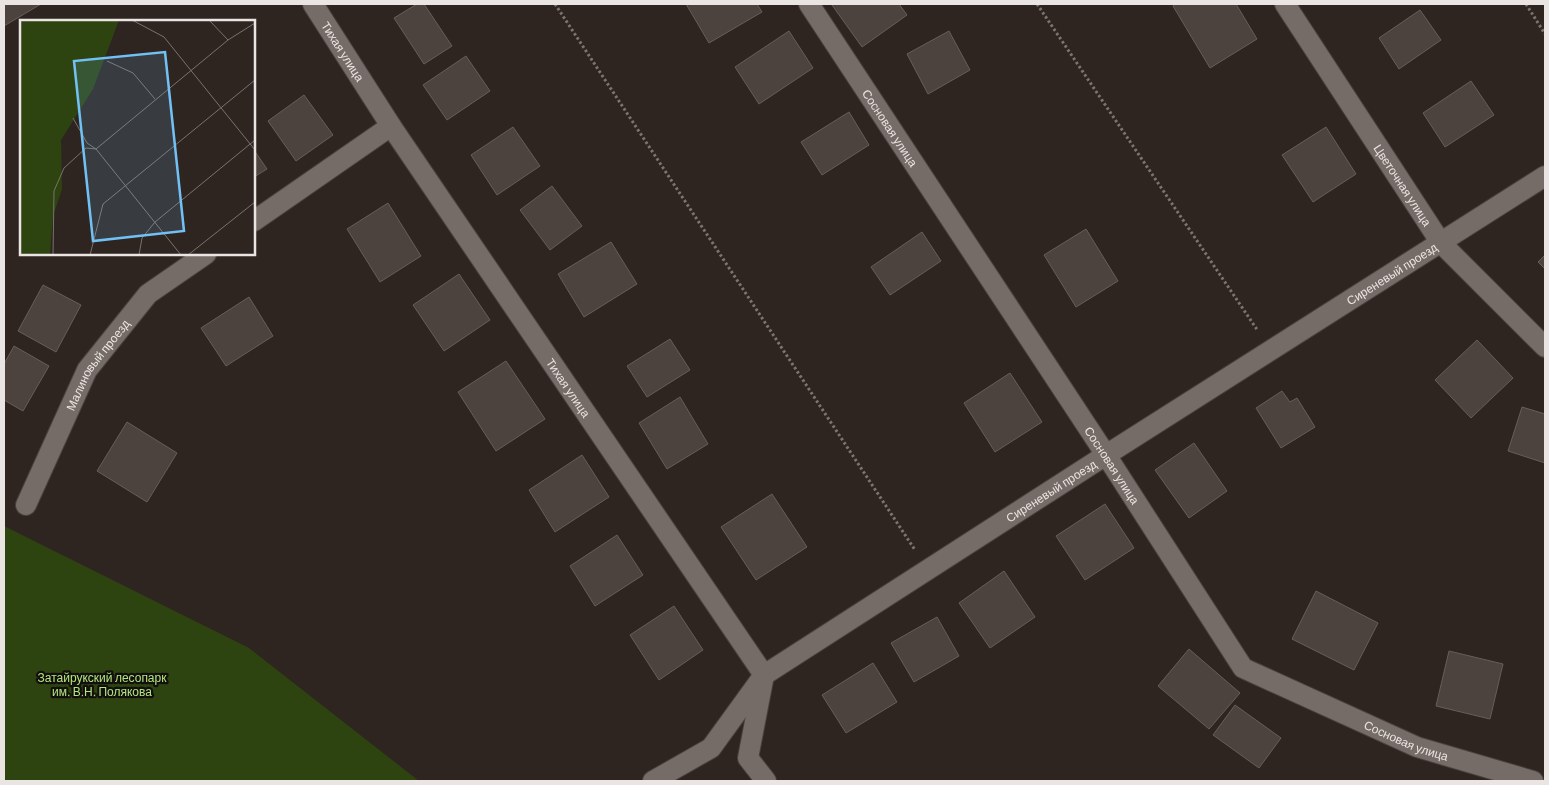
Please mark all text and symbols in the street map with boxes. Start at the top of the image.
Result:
street label: Тихая улица [319,19,368,84]
inset map [20,20,255,255]
street label: Сосновая улица [860,86,921,169]
street label: Цветочная улица [1370,141,1435,229]
street label: Сиреневый проезд [1344,239,1440,307]
street label: Малиновый проезд [63,316,133,412]
street label: Тихая улица [544,355,594,420]
street label: Сосновая улица [1082,424,1143,507]
street label: Сиреневый проезд [1003,456,1099,525]
park label: Затайрукский лесопарк им. В.Н. Полякова [38,670,167,698]
street label: Сосновая улица [1362,717,1450,763]

